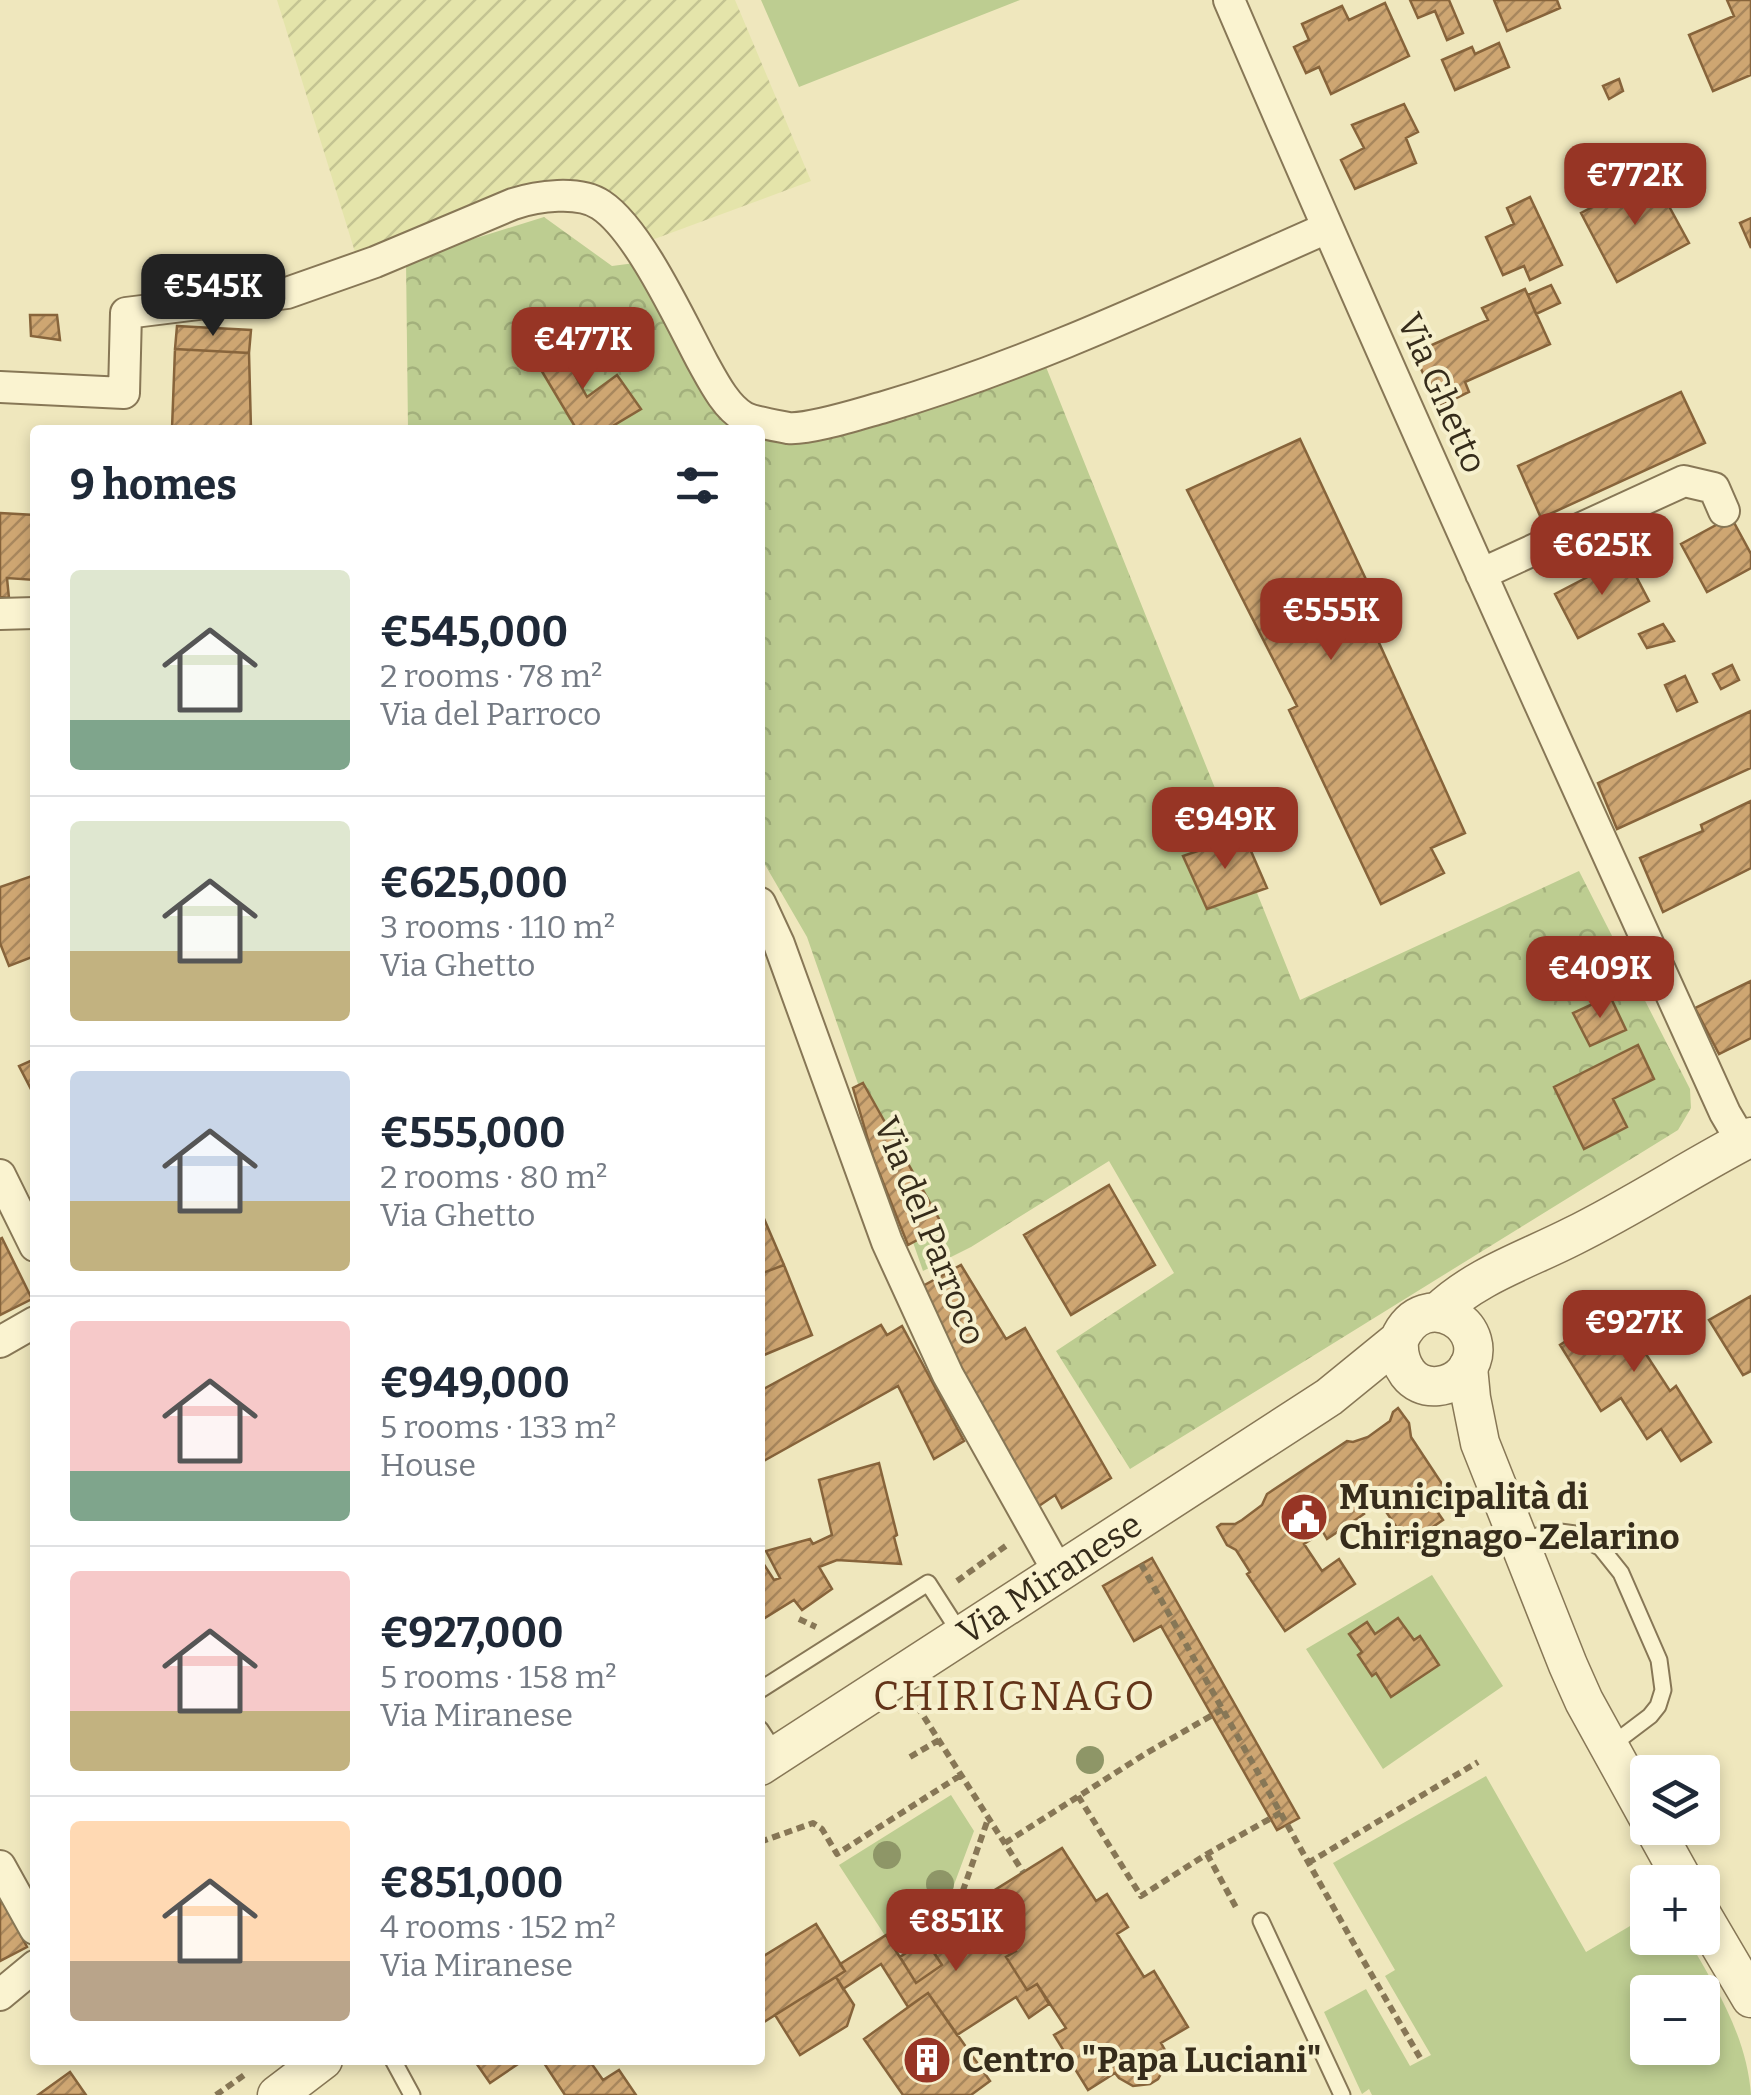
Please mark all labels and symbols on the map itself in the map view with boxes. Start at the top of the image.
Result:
pin: €772K [1565,143,1705,228]
pin: €545K [143,254,283,339]
pin: €477K [513,307,653,392]
street label: Via Ghetto [1388,307,1496,479]
pin: €625K [1532,513,1672,598]
pin: €555K [1261,578,1401,663]
pin: €949K [1155,787,1295,872]
pin: €409K [1530,936,1670,1021]
street label: Via del Parroco [865,1111,995,1351]
pin: €927K [1564,1290,1704,1375]
place label: Municipalità di Chirignago-Zelarino [1339,1476,1680,1558]
public building icon: Municipalità di Chirignago-Zelarino [1278,1491,1330,1543]
street label: Via Miranese [949,1503,1149,1653]
district label: CHIRIGNAGO [873,1673,1157,1721]
pin: €851K [886,1889,1026,1974]
building icon: Centro "Papa Luciani" [901,2034,953,2086]
place label: Centro "Papa Luciani" [962,2039,1322,2081]

